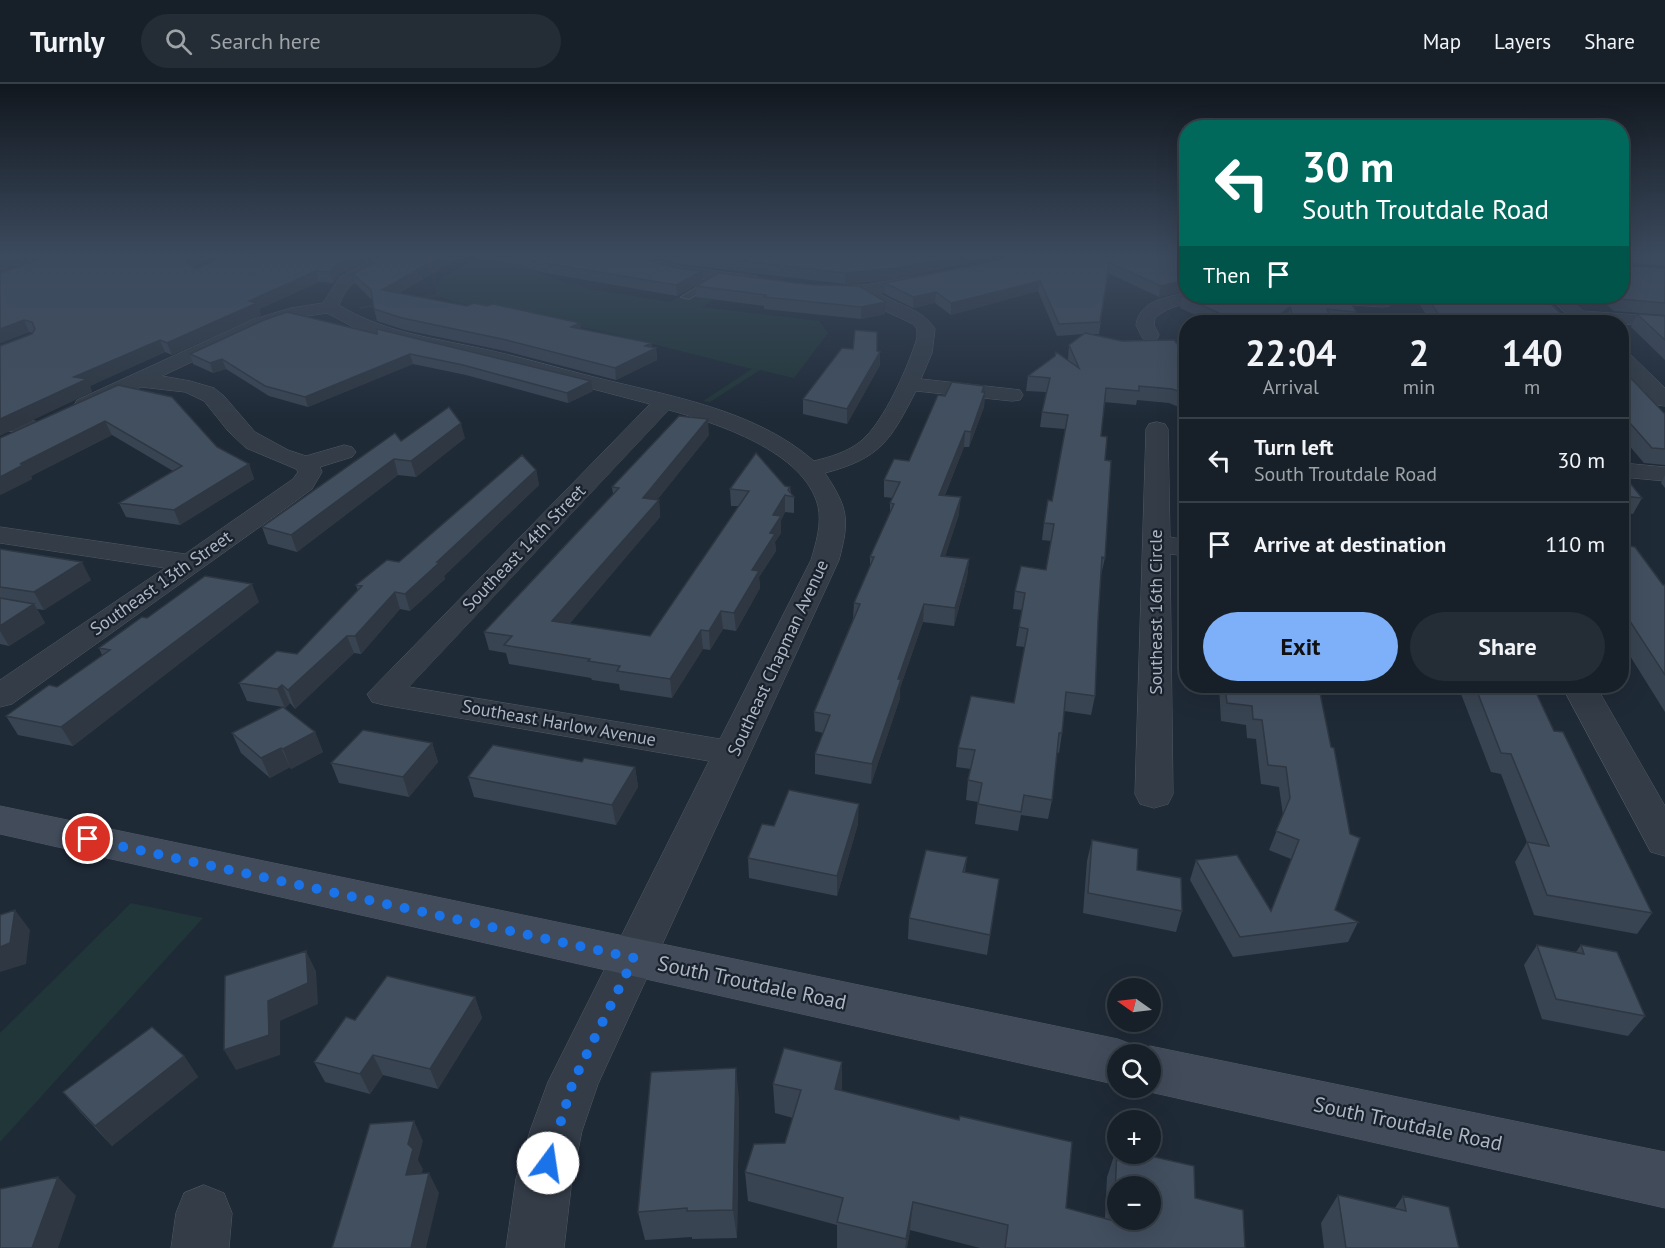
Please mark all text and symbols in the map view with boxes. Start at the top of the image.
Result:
search box [141,14,561,68]
text: Turnly [30,23,105,60]
icon: search [162,25,195,58]
text: Search here [210,27,321,55]
text: Map [1423,28,1461,55]
text: Layers [1494,28,1551,55]
text: Share [1584,28,1635,55]
text: 30 m [1302,139,1394,194]
icon: left [1203,144,1281,222]
text: South Troutdale Road [1302,192,1549,226]
icon: arrive [1262,258,1295,291]
text: Then [1203,261,1250,289]
text: 22:04 [1245,329,1337,376]
text: 2 [1409,329,1429,376]
text: 140 [1502,329,1563,376]
text: Arrival [1263,374,1319,400]
text: min [1403,374,1435,400]
text: m [1524,374,1540,400]
text: Turn left [1254,433,1334,461]
icon: left [1203,444,1236,477]
text: 30 m [1557,446,1605,474]
text: South Troutdale Road [1254,461,1437,487]
street label: Southeast 14th Street [457,479,590,616]
street label: Southeast 13th Street [85,525,236,640]
icon: arrive [1203,528,1236,561]
street label: Southeast 16th Circle [1144,529,1167,695]
text: Arrive at destination [1254,530,1446,558]
text: 110 m [1545,530,1605,558]
street label: Southeast Chapman Avenue [722,556,833,760]
button: Exit [1203,612,1398,681]
button: Share [1410,612,1605,681]
street label: Southeast Harlow Avenue [460,694,658,751]
pin [62,813,113,864]
icon: arrive [71,822,104,855]
street label: South Troutdale Road [655,949,849,1016]
north arrow [1107,978,1161,1032]
map controls [1107,978,1161,1230]
button: search [1107,1044,1161,1098]
street label: South Troutdale Road [1311,1090,1505,1157]
button: + [1107,1110,1161,1164]
position arrow [516,1131,580,1195]
button: − [1107,1176,1161,1230]

